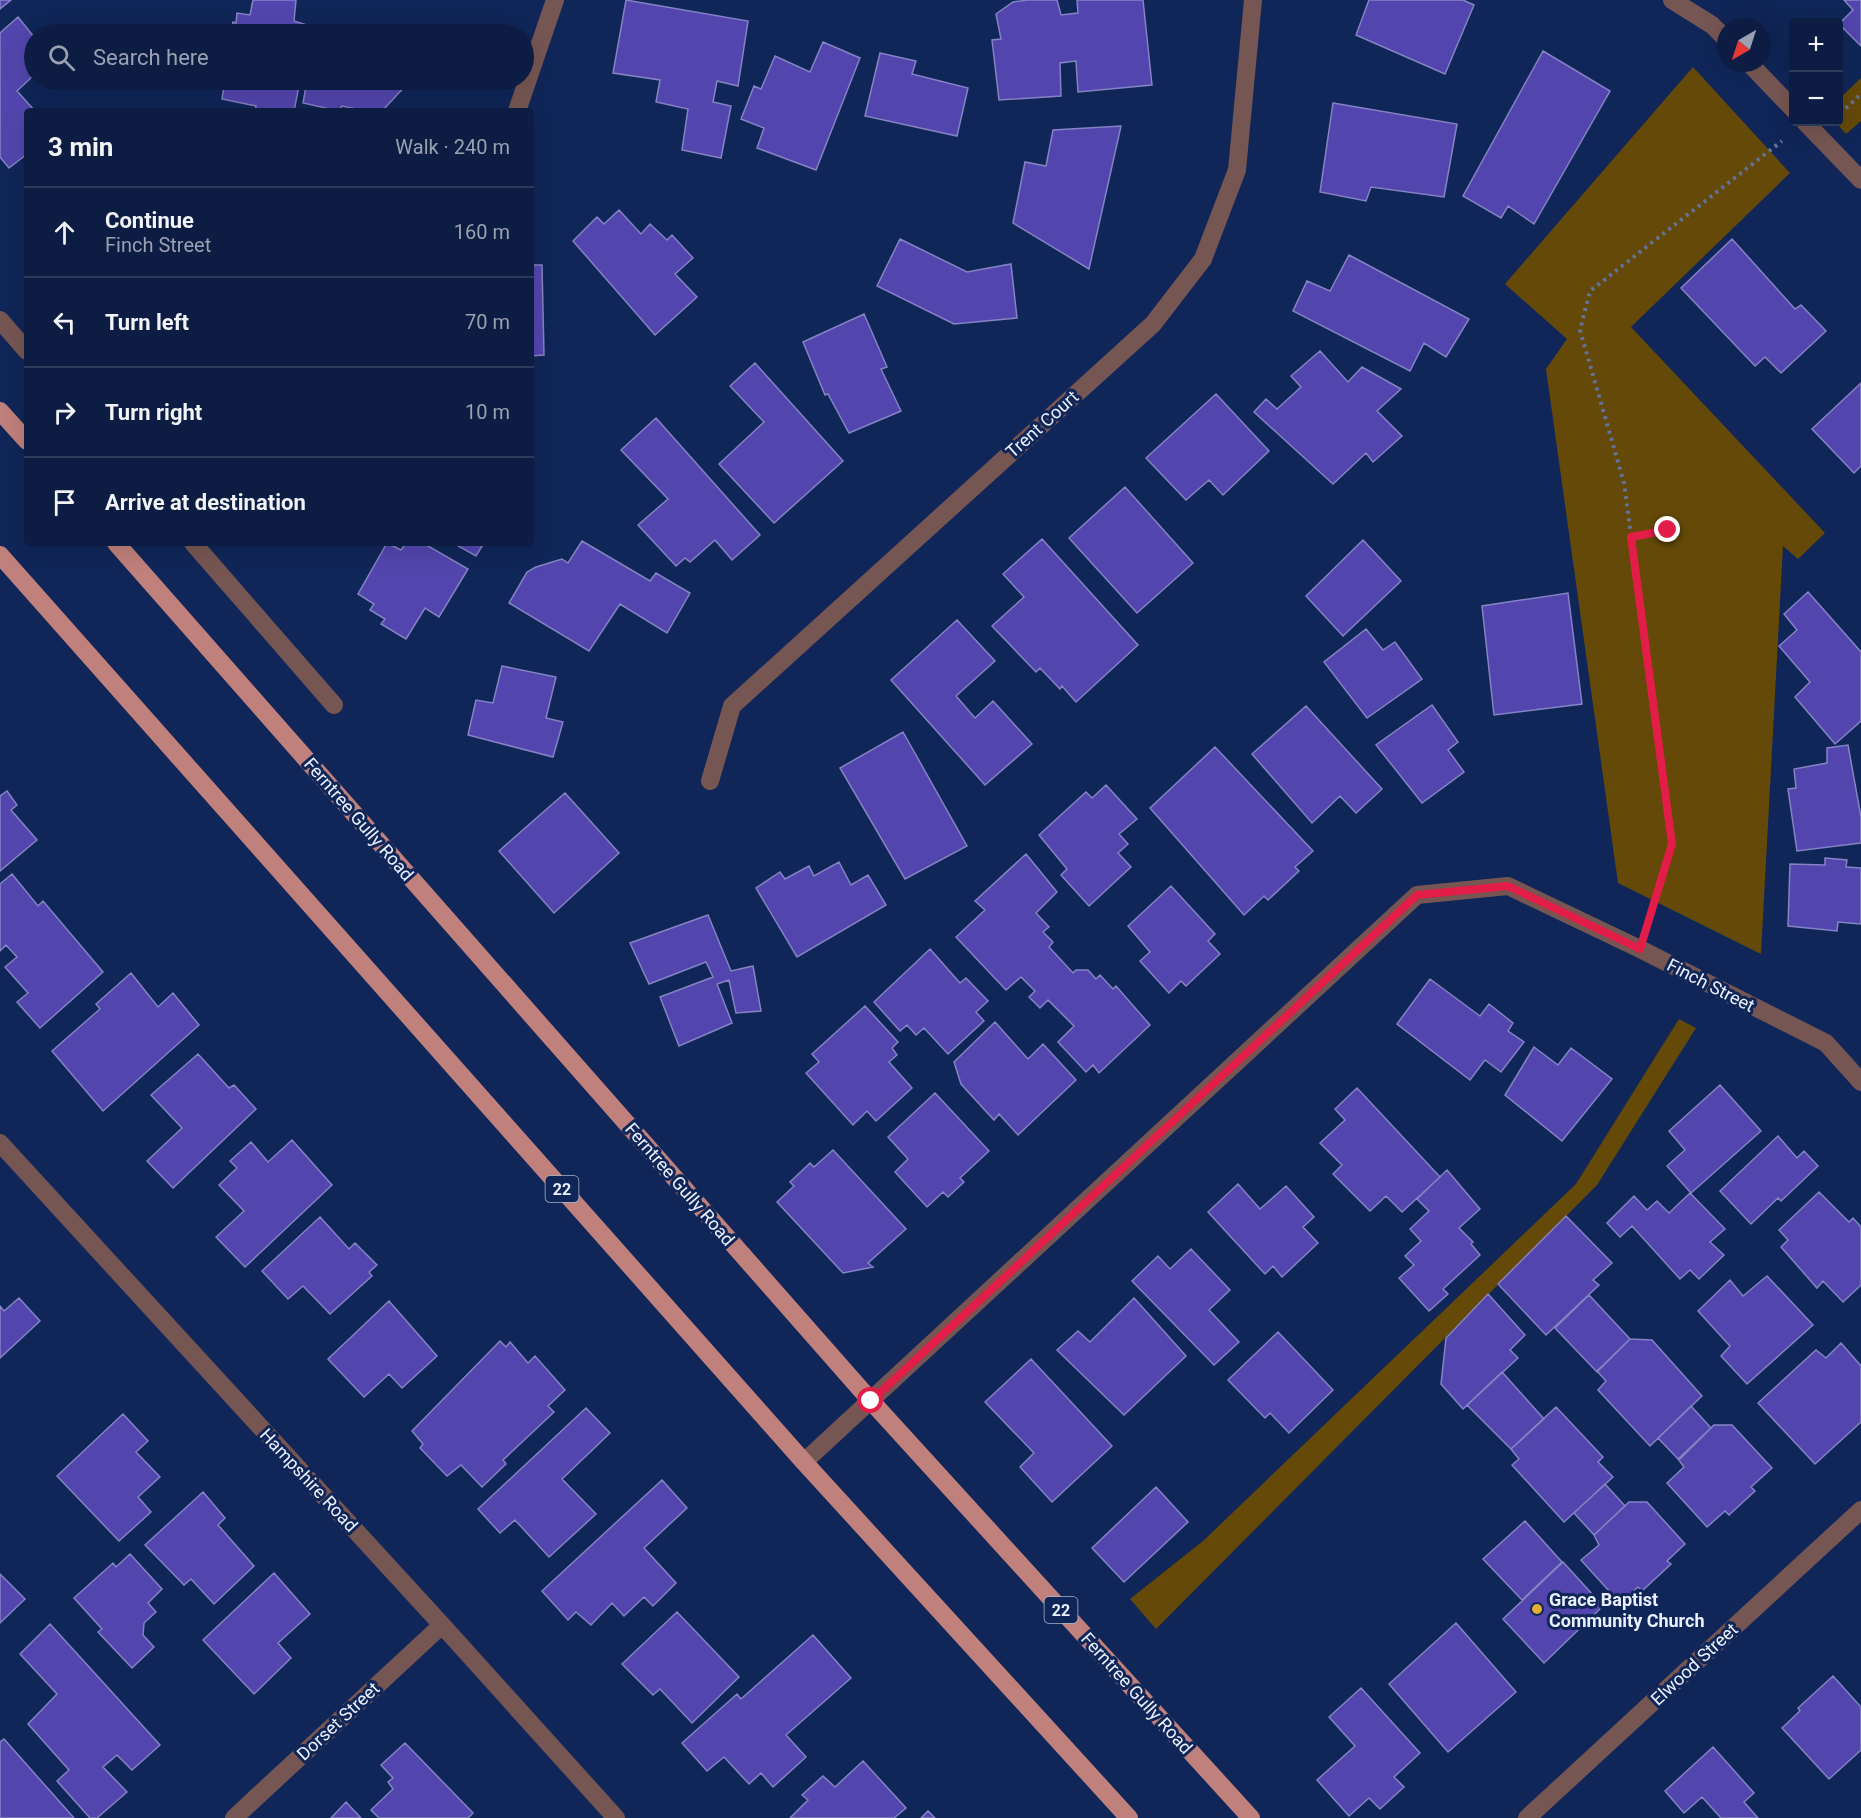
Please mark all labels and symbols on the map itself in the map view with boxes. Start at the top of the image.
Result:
north arrow [1717,18,1771,72]
street label: Trent Court [1001,386,1083,462]
route end [1654,516,1680,542]
street label: Ferntree Gully Road [300,753,418,885]
street label: Finch Street [1664,954,1758,1016]
street label: Ferntree Gully Road [621,1118,739,1250]
road number: 22 [546,1176,578,1202]
route start [857,1387,883,1413]
street label: Hampshire Road [256,1424,362,1536]
place label: Grace Baptist Community Church [1549,1589,1705,1631]
road number: 22 [1044,1597,1078,1623]
marker: Grace Baptist Community Church [1530,1602,1544,1616]
street label: Elwood Street [1646,1618,1742,1709]
street label: Ferntree Gully Road [1077,1628,1197,1758]
street label: Dorset Street [292,1677,384,1764]

